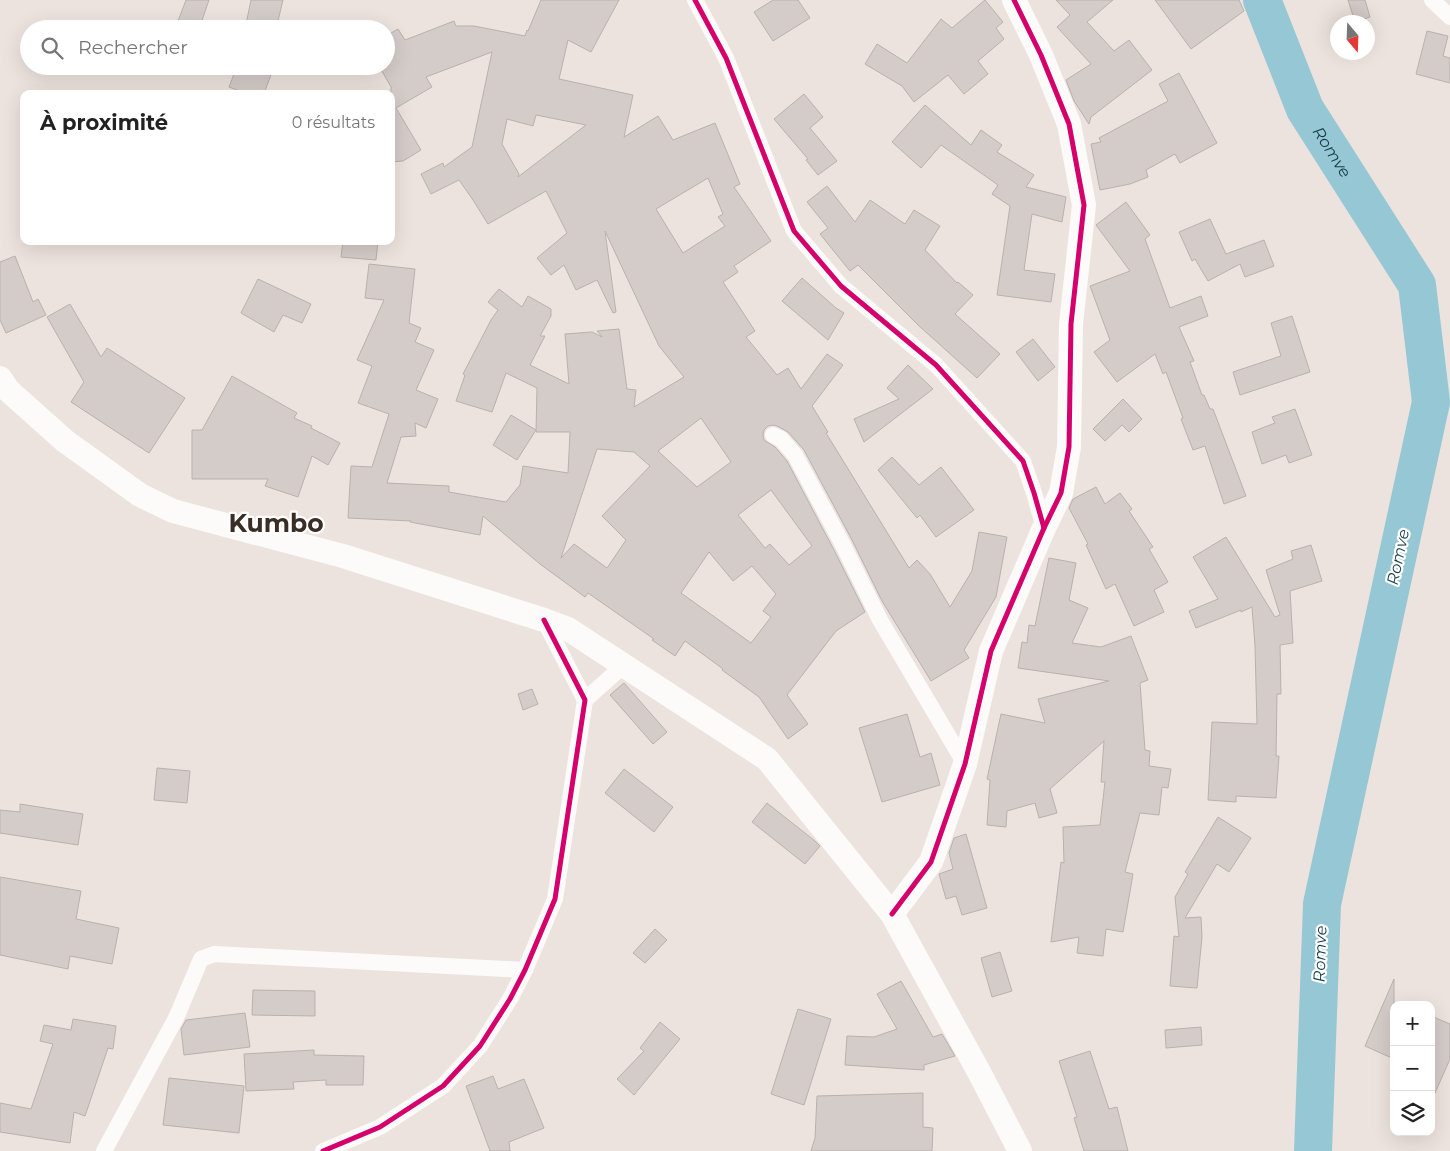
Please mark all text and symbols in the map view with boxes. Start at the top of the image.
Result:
north arrow [1330,15,1375,60]
search box [20,20,395,75]
icon: search [38,34,66,62]
text: Rechercher [78,36,188,59]
text: À proximité [40,110,168,135]
text: 0 résultats [292,113,375,132]
water label: Romve [1309,123,1355,181]
district label: Kumbo [228,508,324,538]
water label: Romve [1383,527,1413,587]
water label: Romve [1310,925,1330,983]
map controls [1390,1001,1435,1136]
button: + [1390,1001,1435,1046]
button: − [1390,1046,1435,1091]
button: layers [1390,1091,1435,1136]

